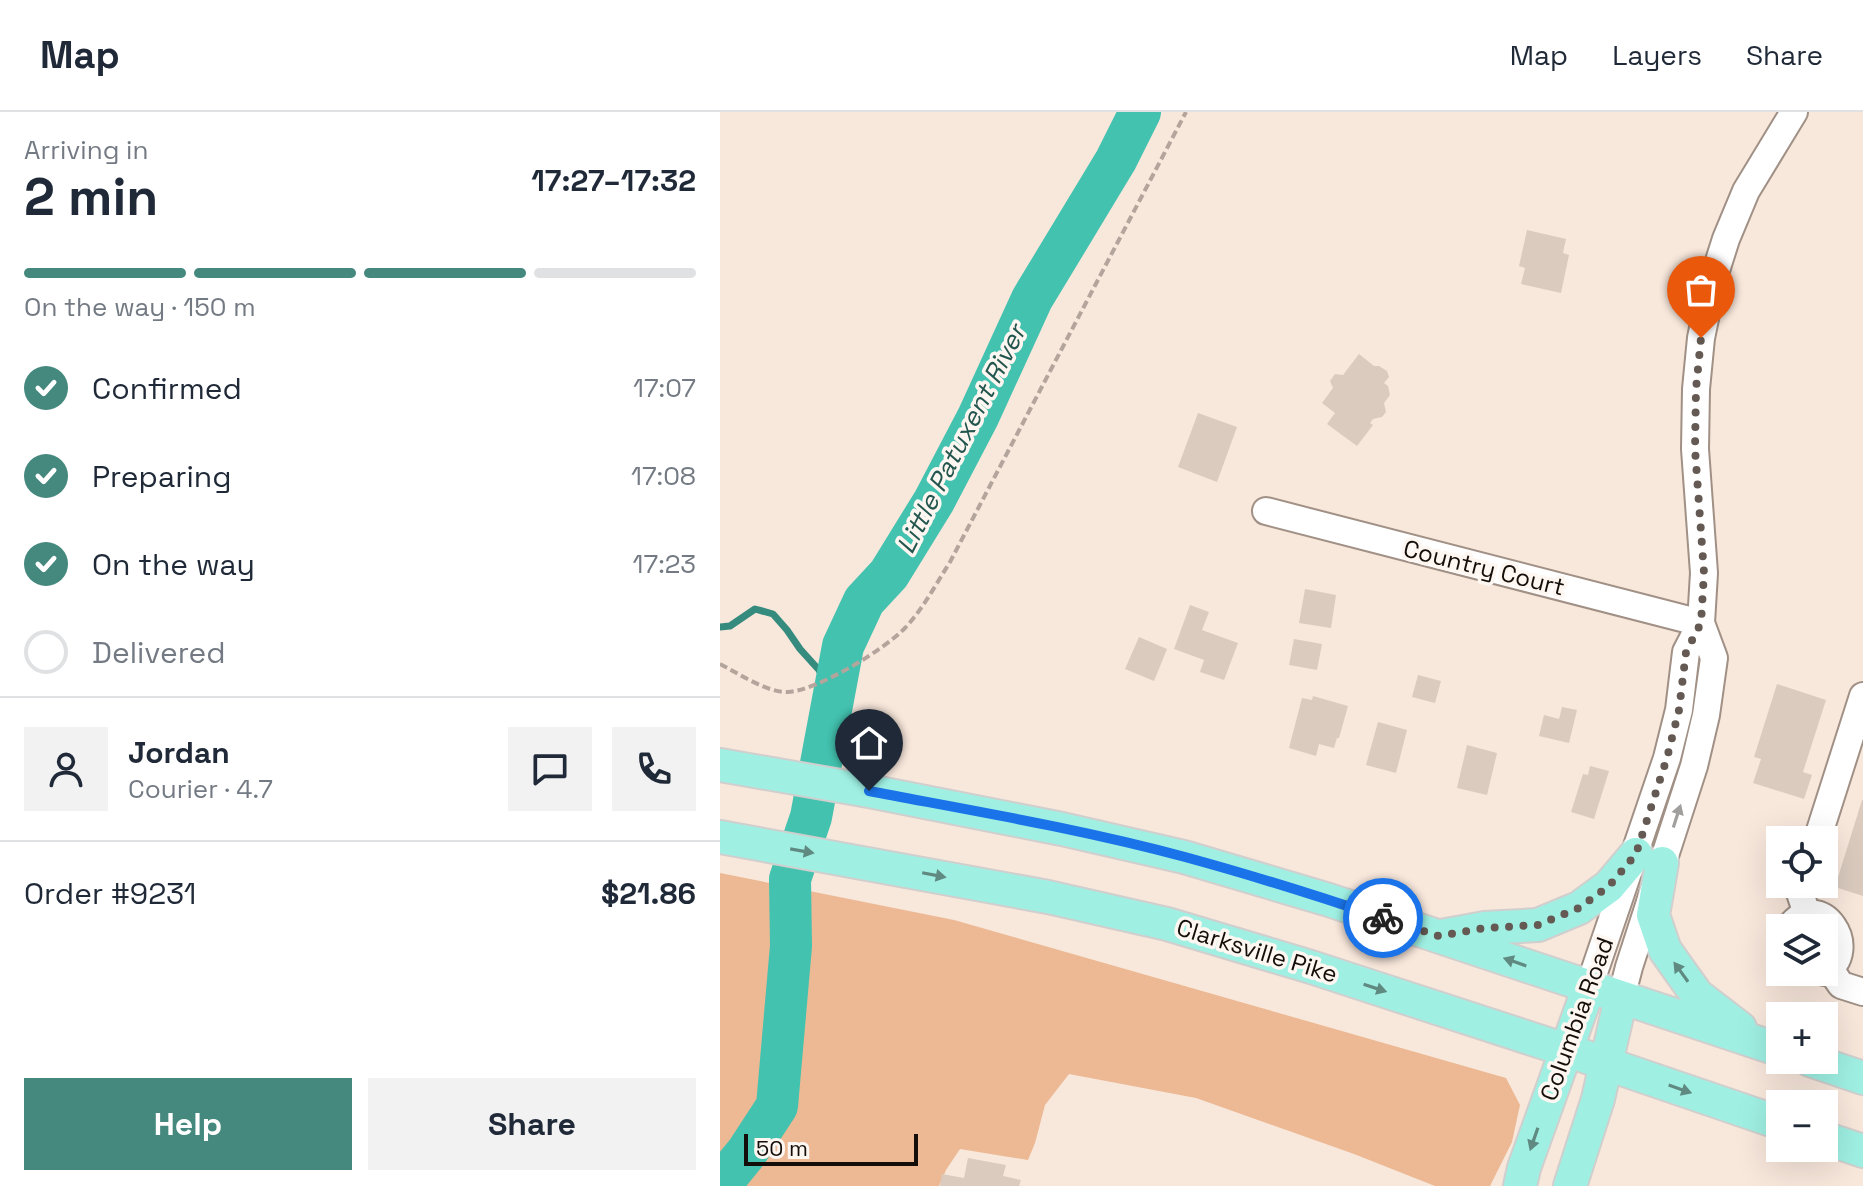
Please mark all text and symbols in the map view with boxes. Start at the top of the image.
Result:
text: Map [40,31,120,79]
text: Map [1510,37,1568,73]
text: Layers [1612,37,1702,73]
text: Share [1746,37,1823,73]
text: Arriving in [24,133,148,167]
text: 17:27–17:32 [531,161,696,200]
text: 2 min [24,164,158,230]
pin [1667,256,1735,338]
icon: bag [1679,268,1723,312]
text: On the way · 150 m [24,290,256,324]
water label: Little Patuxent River [889,316,1035,559]
icon: check [24,366,68,410]
text: Confirmed [92,369,242,408]
text: 17:07 [633,371,696,405]
icon: check [24,454,68,498]
text: Preparing [92,457,231,496]
text: 17:08 [631,459,696,493]
street label: Country Court [1400,532,1568,603]
icon: check [24,542,68,586]
text: On the way [92,545,255,584]
text: 17:23 [633,547,696,581]
text: Delivered [92,633,226,672]
pin [835,709,903,791]
icon: home [847,721,891,765]
button: person [24,727,108,811]
button: chat [508,727,592,811]
button: phone [612,727,696,811]
text: Jordan [128,733,230,772]
text: Courier · 4.7 [128,772,273,806]
one-way arrow [1672,804,1684,828]
map controls [1766,826,1838,1162]
button: locate [1766,826,1838,898]
one-way arrow [790,845,815,858]
one-way arrow [922,869,947,882]
text: Order #9231 [24,874,196,913]
text: $21.86 [601,874,696,913]
courier [1343,878,1423,958]
icon: bike [1361,896,1405,940]
street label: Clarksville Pike [1173,911,1341,990]
button: layers [1766,914,1838,986]
street label: Columbia Road [1533,933,1620,1105]
one-way arrow [1503,955,1527,967]
one-way arrow [1674,961,1689,982]
one-way arrow [1364,982,1388,994]
button: + [1766,1002,1838,1074]
button: Help [24,1078,352,1170]
button: Share [368,1078,696,1170]
one-way arrow [1668,1084,1692,1096]
button: − [1766,1090,1838,1162]
one-way arrow [1528,1128,1540,1152]
scale bar [744,1130,918,1166]
text: 50 m [756,1134,808,1162]

